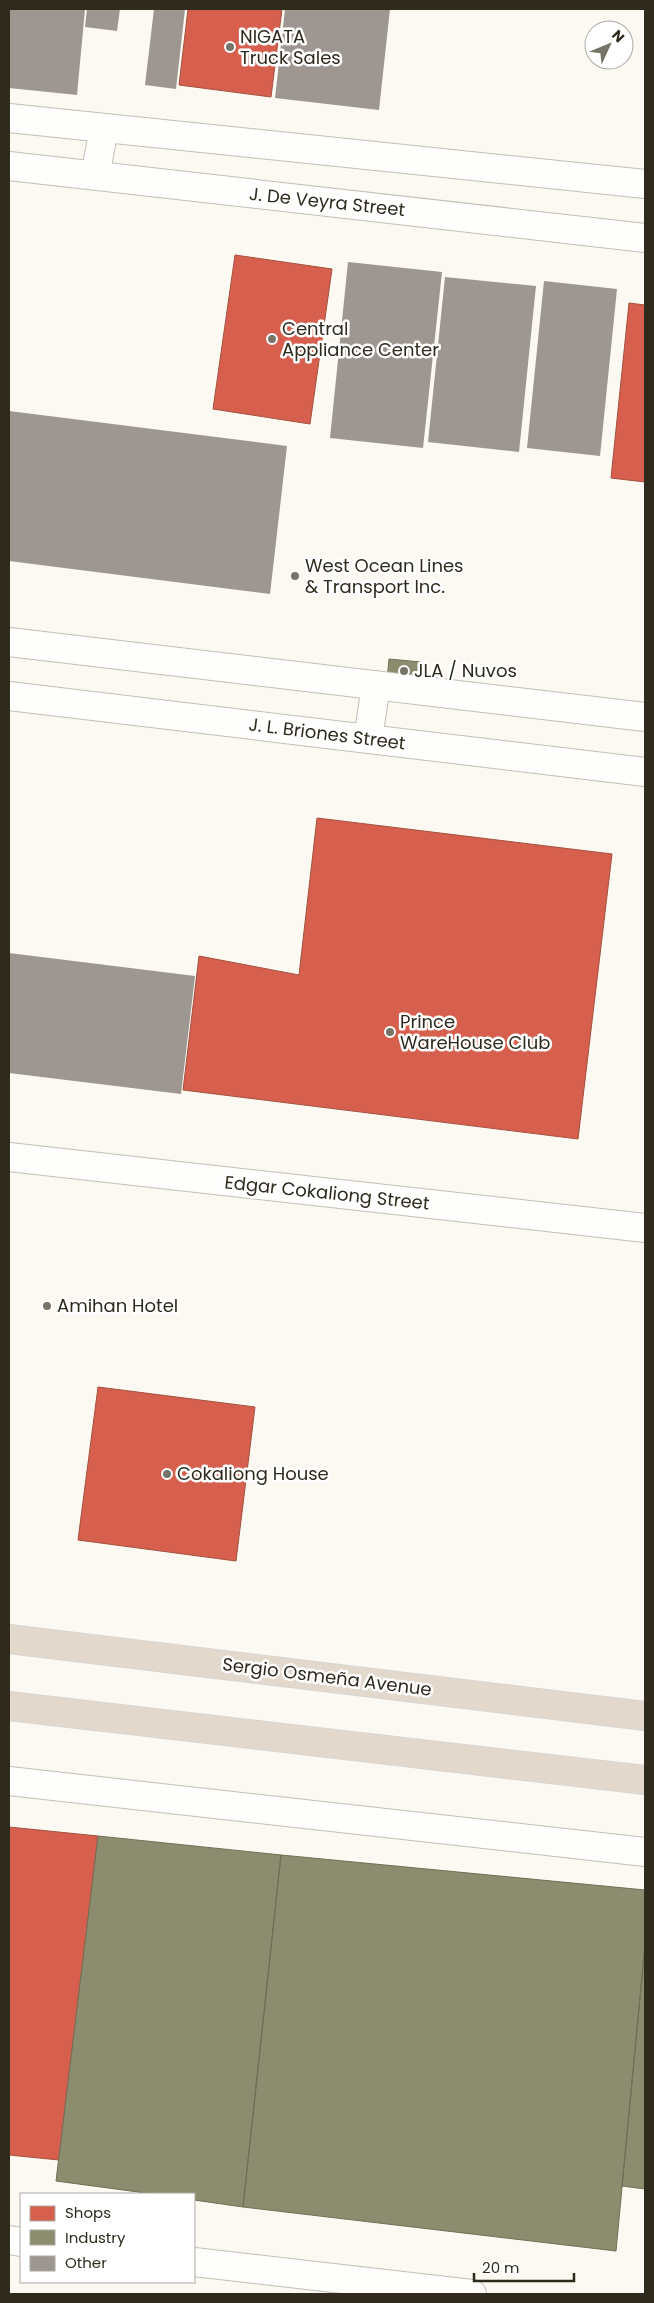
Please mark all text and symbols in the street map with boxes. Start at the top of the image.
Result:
north arrow [584,20,634,70]
place label: NIGATA Truck Sales [240,24,341,70]
text: N [608,25,629,47]
marker: NIGATA Truck Sales [224,41,236,53]
street label: J. De Veyra Street [248,181,406,222]
place label: Central Appliance Center [282,316,439,362]
marker: Central Appliance Center [266,333,278,345]
place label: West Ocean Lines & Transport Inc. [305,553,464,599]
marker: West Ocean Lines & Transport Inc. [289,570,301,582]
place label: JLA / Nuvos [414,658,517,683]
marker: JLA / Nuvos [398,665,410,677]
street label: J. L. Briones Street [247,711,407,756]
place label: Prince WareHouse Club [400,1009,550,1055]
marker: Prince WareHouse Club [384,1026,396,1038]
street label: Edgar Cokaliong Street [223,1169,431,1216]
place label: Amihan Hotel [57,1293,178,1318]
marker: Amihan Hotel [41,1300,53,1312]
place label: Cokaliong House [177,1461,329,1486]
marker: Cokaliong House [161,1468,173,1480]
street label: Sergio Osmeña Avenue [221,1651,433,1702]
legend [20,2193,195,2283]
text: Shops [65,2202,111,2223]
text: Industry [65,2227,126,2248]
scale bar [474,2250,574,2282]
text: Other [65,2252,107,2273]
text: 20 m [482,2257,520,2278]

